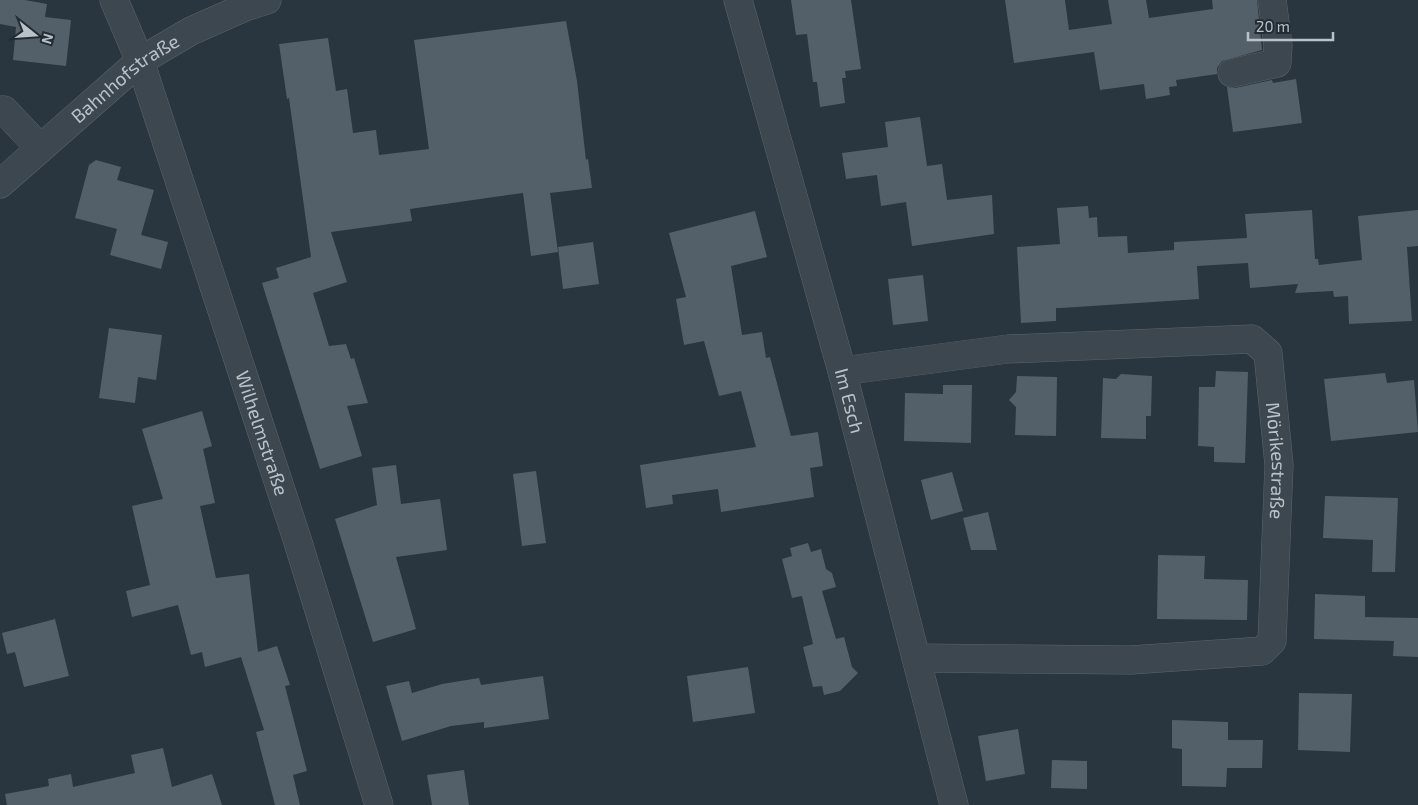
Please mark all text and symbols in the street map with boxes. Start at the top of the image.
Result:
north arrow [10,10,60,60]
scale bar [1248,10,1333,42]
text: 20 m [1256,17,1290,35]
street label: Bahnhofstraße [66,29,183,127]
text: N [38,32,58,46]
street label: Im Esch [831,365,870,436]
street label: Wilhelmstraße [232,368,294,498]
street label: Mörikestraße [1262,401,1291,520]

